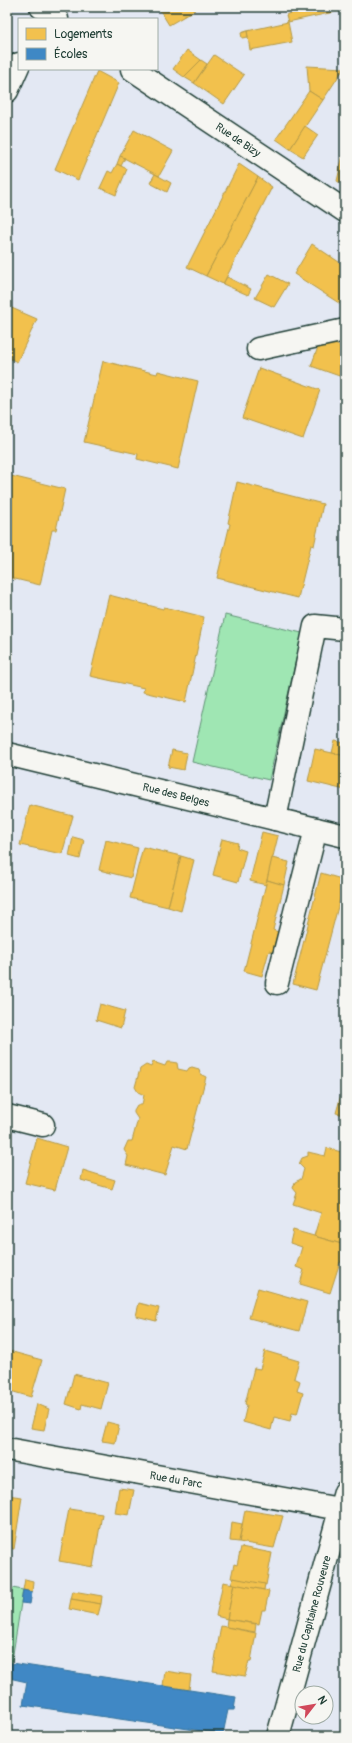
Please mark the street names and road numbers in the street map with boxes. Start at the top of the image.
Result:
street label: Rue de Bizy [213,120,263,160]
street label: Rue des Belges [141,780,211,810]
street label: Rue du Parc [149,1469,204,1491]
street label: Rue du Capitaine Rouveure [290,1554,334,1674]

